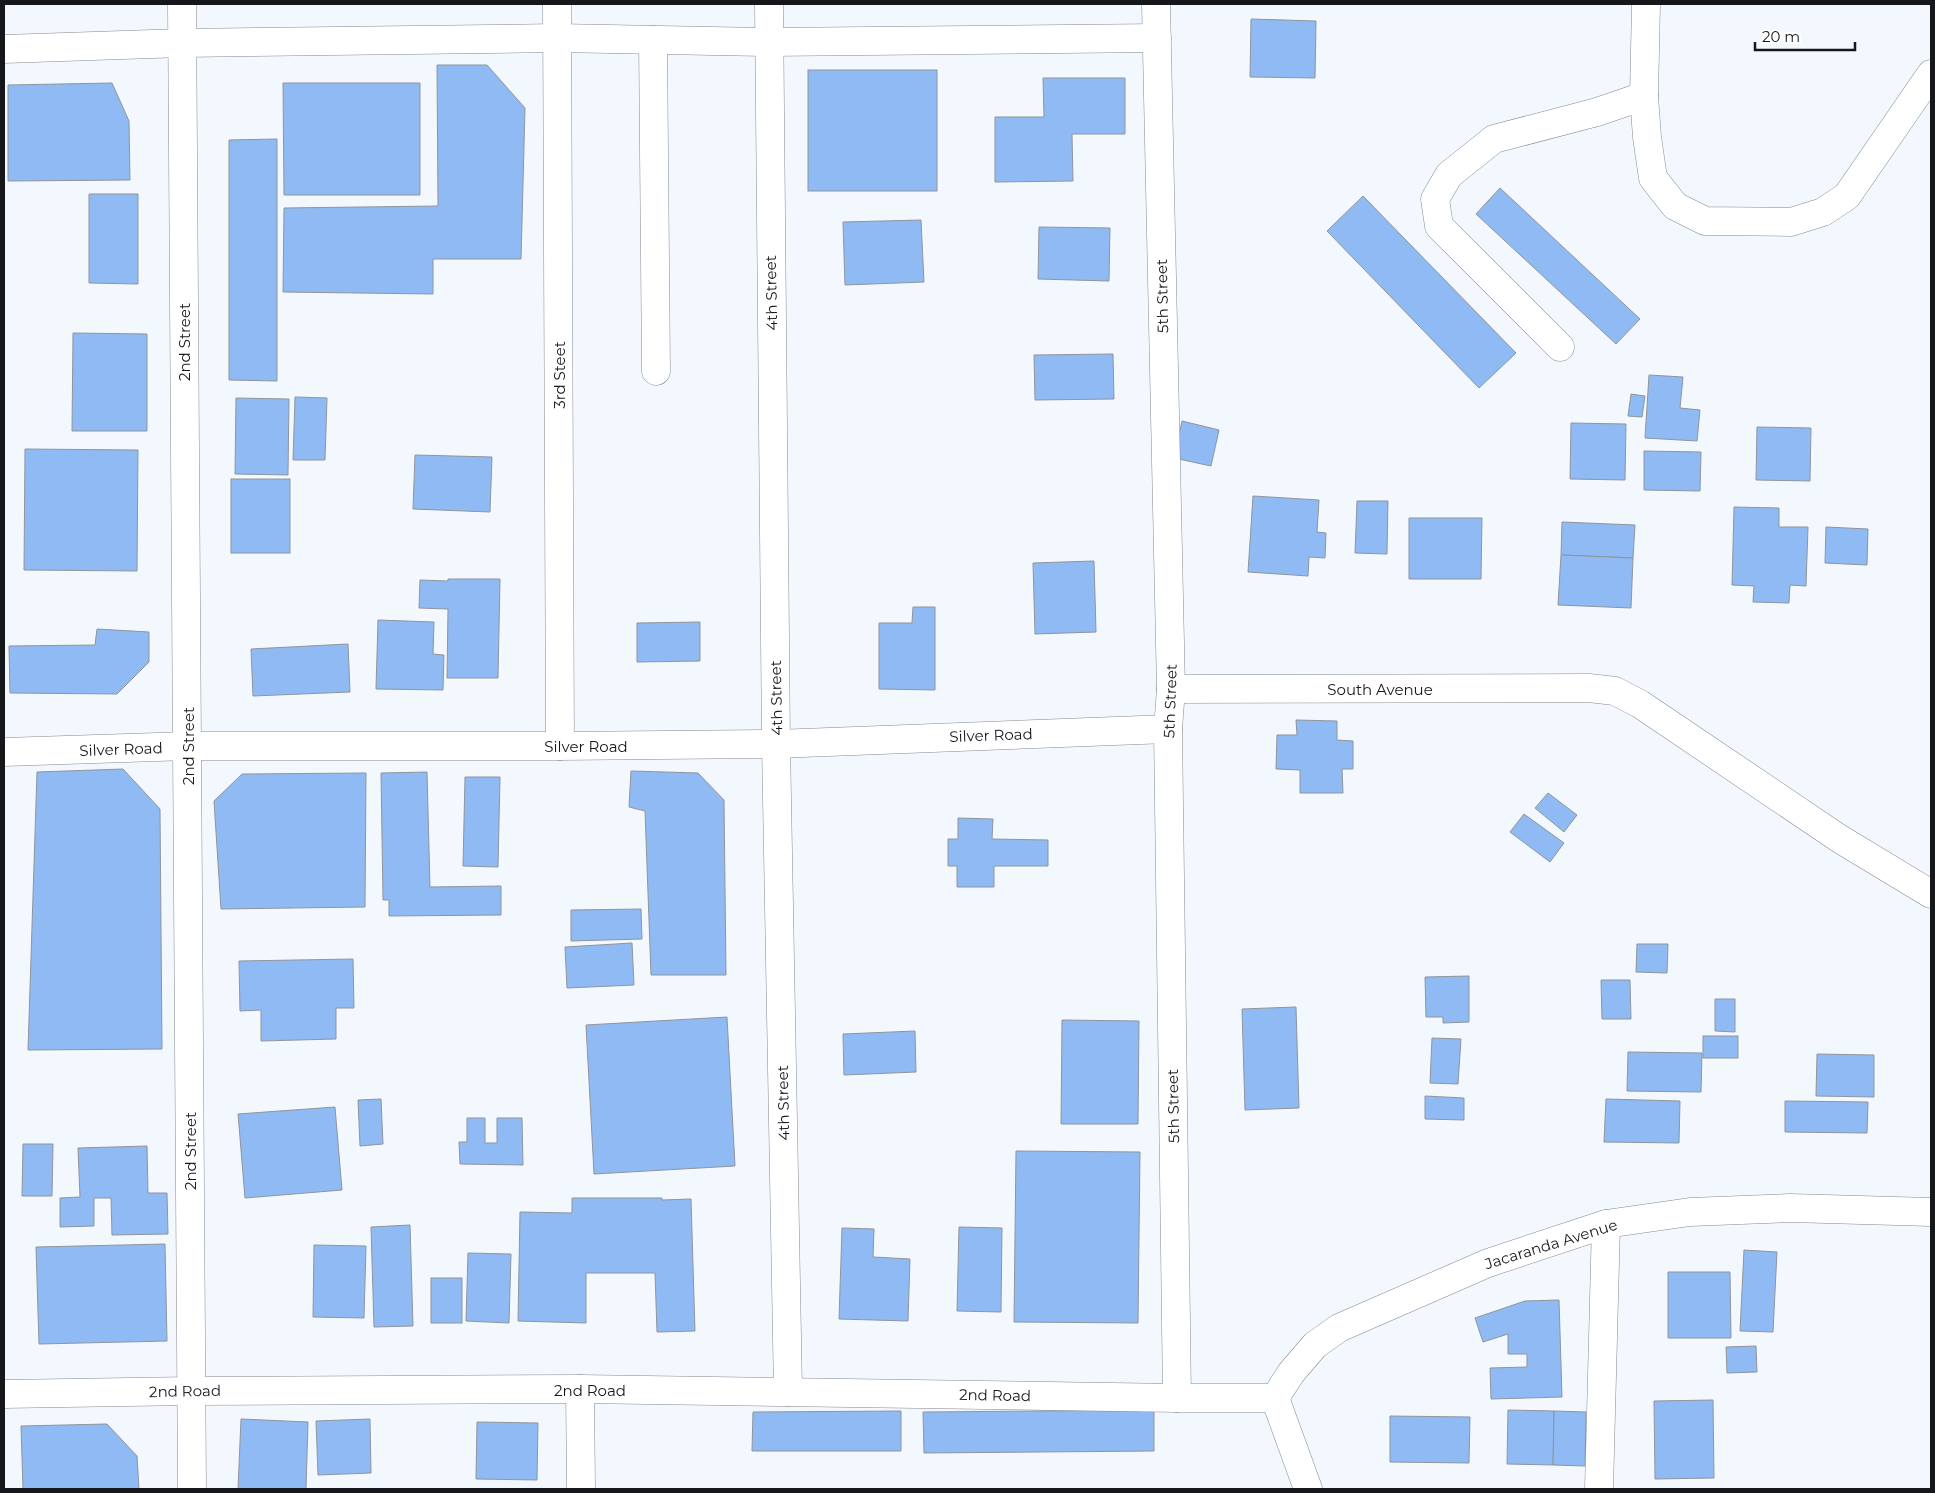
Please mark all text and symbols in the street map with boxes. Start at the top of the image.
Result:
scale bar [1755,20,1855,52]
text: 20 m [1762,27,1800,46]
street label: 4th Street [761,255,781,331]
street label: 5th Street [1152,259,1172,333]
street label: 2nd Street [175,303,194,381]
street label: 3rd Steet [550,341,569,409]
street label: 4th Street [766,660,786,736]
street label: 5th Street [1159,664,1181,738]
street label: South Avenue [1327,680,1433,699]
street label: 2nd Street [179,707,198,785]
street label: Silver Road [949,724,1033,746]
street label: Silver Road [544,737,628,756]
street label: Silver Road [79,738,163,760]
street label: 4th Street [773,1065,793,1141]
street label: 5th Street [1163,1069,1183,1143]
street label: 2nd Street [181,1112,200,1190]
street label: Jacaranda Avenue [1481,1215,1620,1273]
street label: 2nd Road [149,1381,221,1401]
street label: 2nd Road [554,1381,626,1400]
street label: 2nd Road [959,1385,1031,1405]

